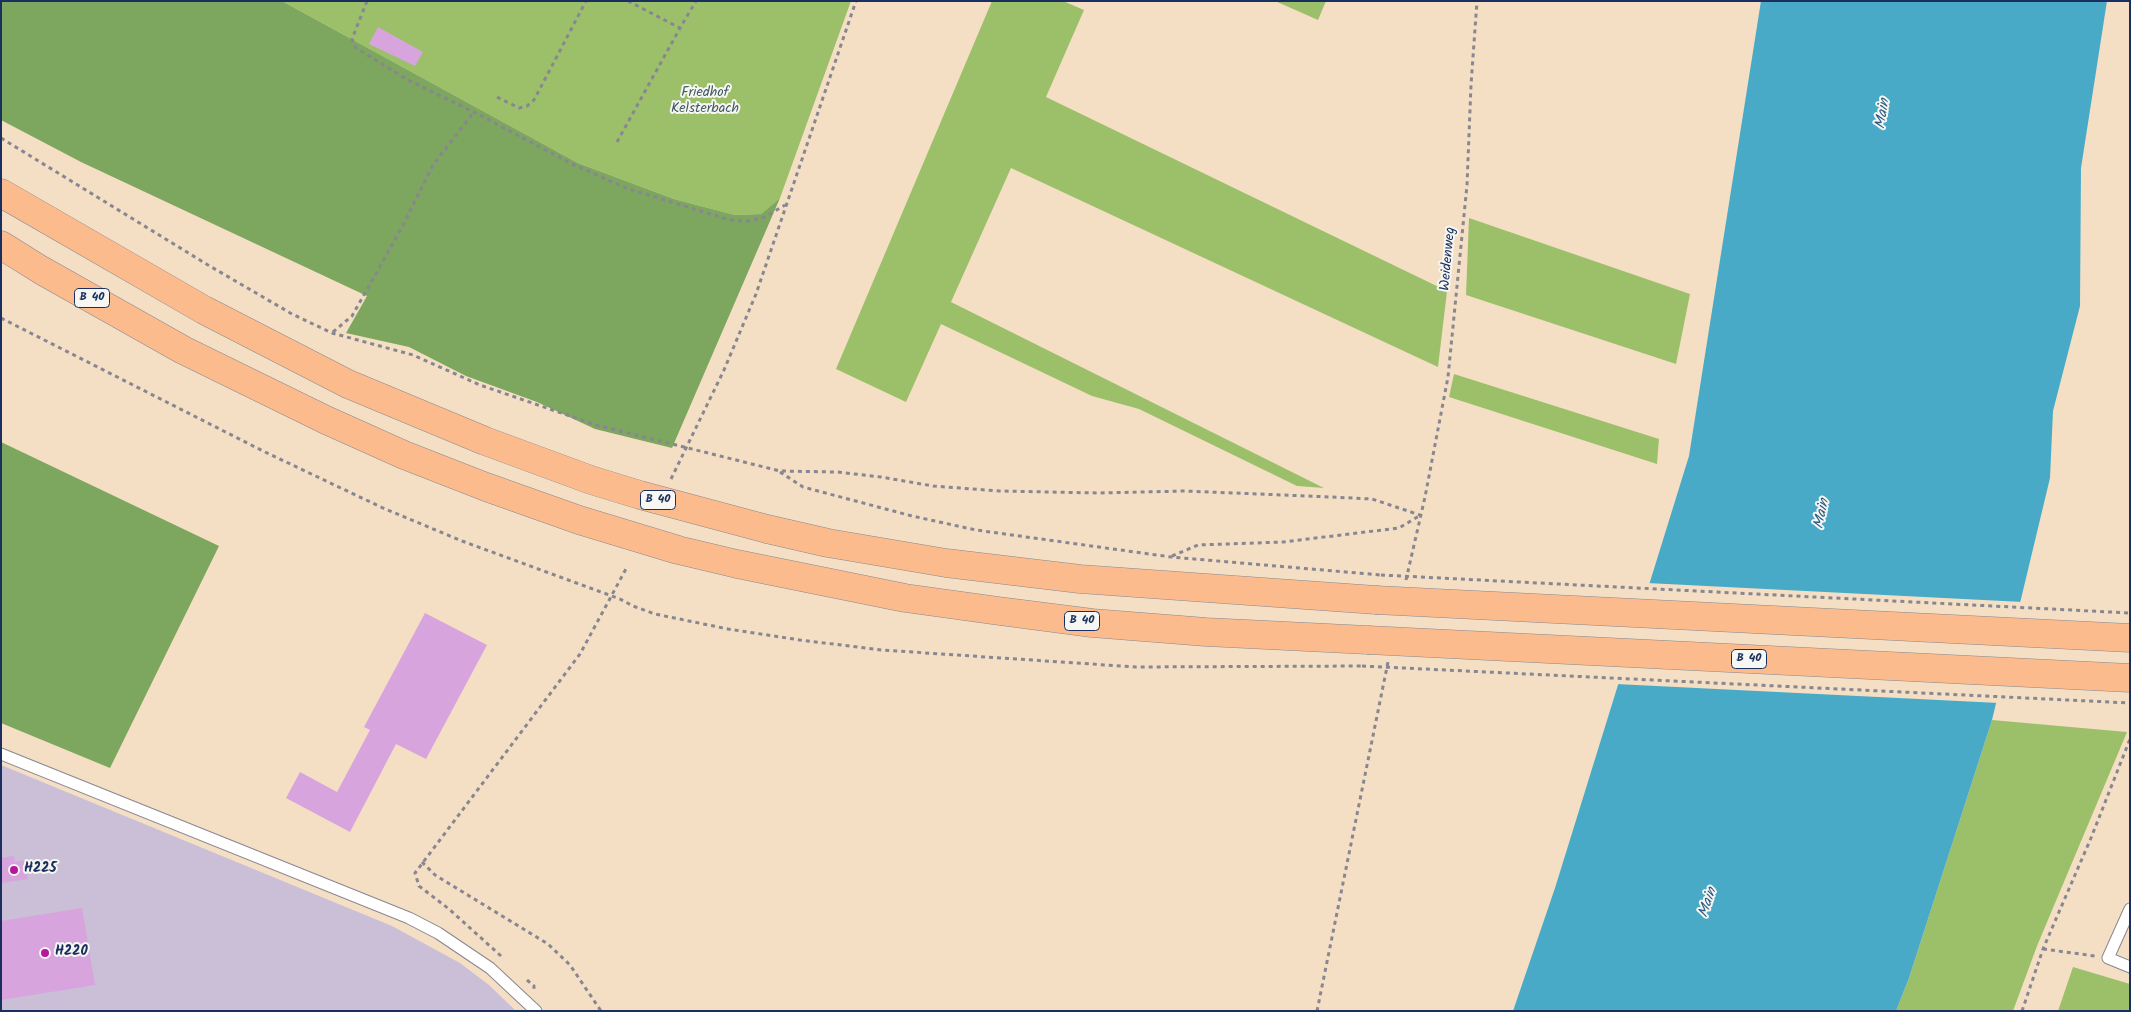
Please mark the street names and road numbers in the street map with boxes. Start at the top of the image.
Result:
street label: Weidenweg [1438,227,1460,291]
road number: B 40 [74,288,110,308]
road number: B 40 [640,490,676,510]
road number: B 40 [1064,612,1100,630]
road number: B 40 [1732,650,1766,669]

